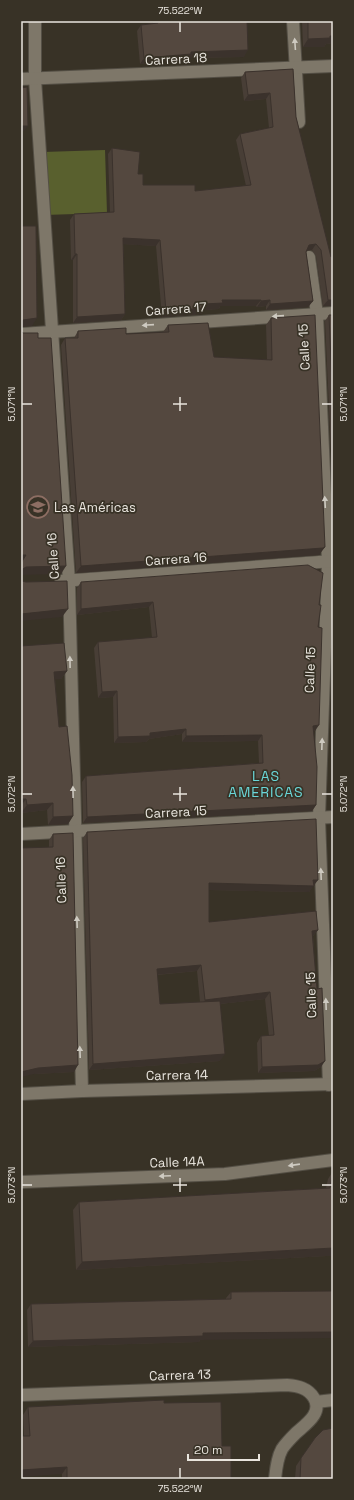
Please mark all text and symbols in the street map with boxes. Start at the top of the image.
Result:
text: 75.522°W [158,4,203,17]
one-way arrow [291,38,298,50]
street label: Carrera 18 [145,49,207,69]
street label: Carrera 17 [145,298,207,320]
one-way arrow [272,313,284,320]
one-way arrow [142,322,154,329]
street label: Calle 15 [294,323,314,371]
text: 5.071°N [5,387,18,421]
text: 5.071°N [337,387,350,421]
school or university icon: Las Américas [25,494,51,520]
one-way arrow [322,496,329,508]
place label: Las Américas [54,499,136,516]
street label: Calle 16 [43,532,63,580]
street label: Carrera 16 [144,548,208,570]
street label: Calle 15 [301,646,319,694]
one-way arrow [67,656,74,668]
one-way arrow [319,737,325,750]
district label: LAS AMERICAS [228,767,304,801]
text: 5.072°N [5,776,18,812]
text: 5.072°N [337,776,350,812]
one-way arrow [70,785,76,798]
street label: Carrera 15 [145,802,208,822]
street label: Calle 16 [52,856,70,904]
one-way arrow [318,867,324,880]
one-way arrow [73,916,80,928]
street label: Calle 15 [302,971,320,1019]
one-way arrow [322,998,329,1010]
one-way arrow [77,1046,84,1058]
street label: Carrera 14 [146,1066,208,1084]
street label: Calle 14A [149,1153,205,1171]
one-way arrow [288,1162,300,1168]
text: 5.073°N [5,1167,18,1203]
text: 5.073°N [337,1167,350,1203]
one-way arrow [159,1173,171,1180]
street label: Carrera 13 [149,1365,211,1385]
scale bar [188,1436,259,1462]
text: 20 m [194,1442,222,1458]
text: 75.522°W [158,1482,203,1495]

